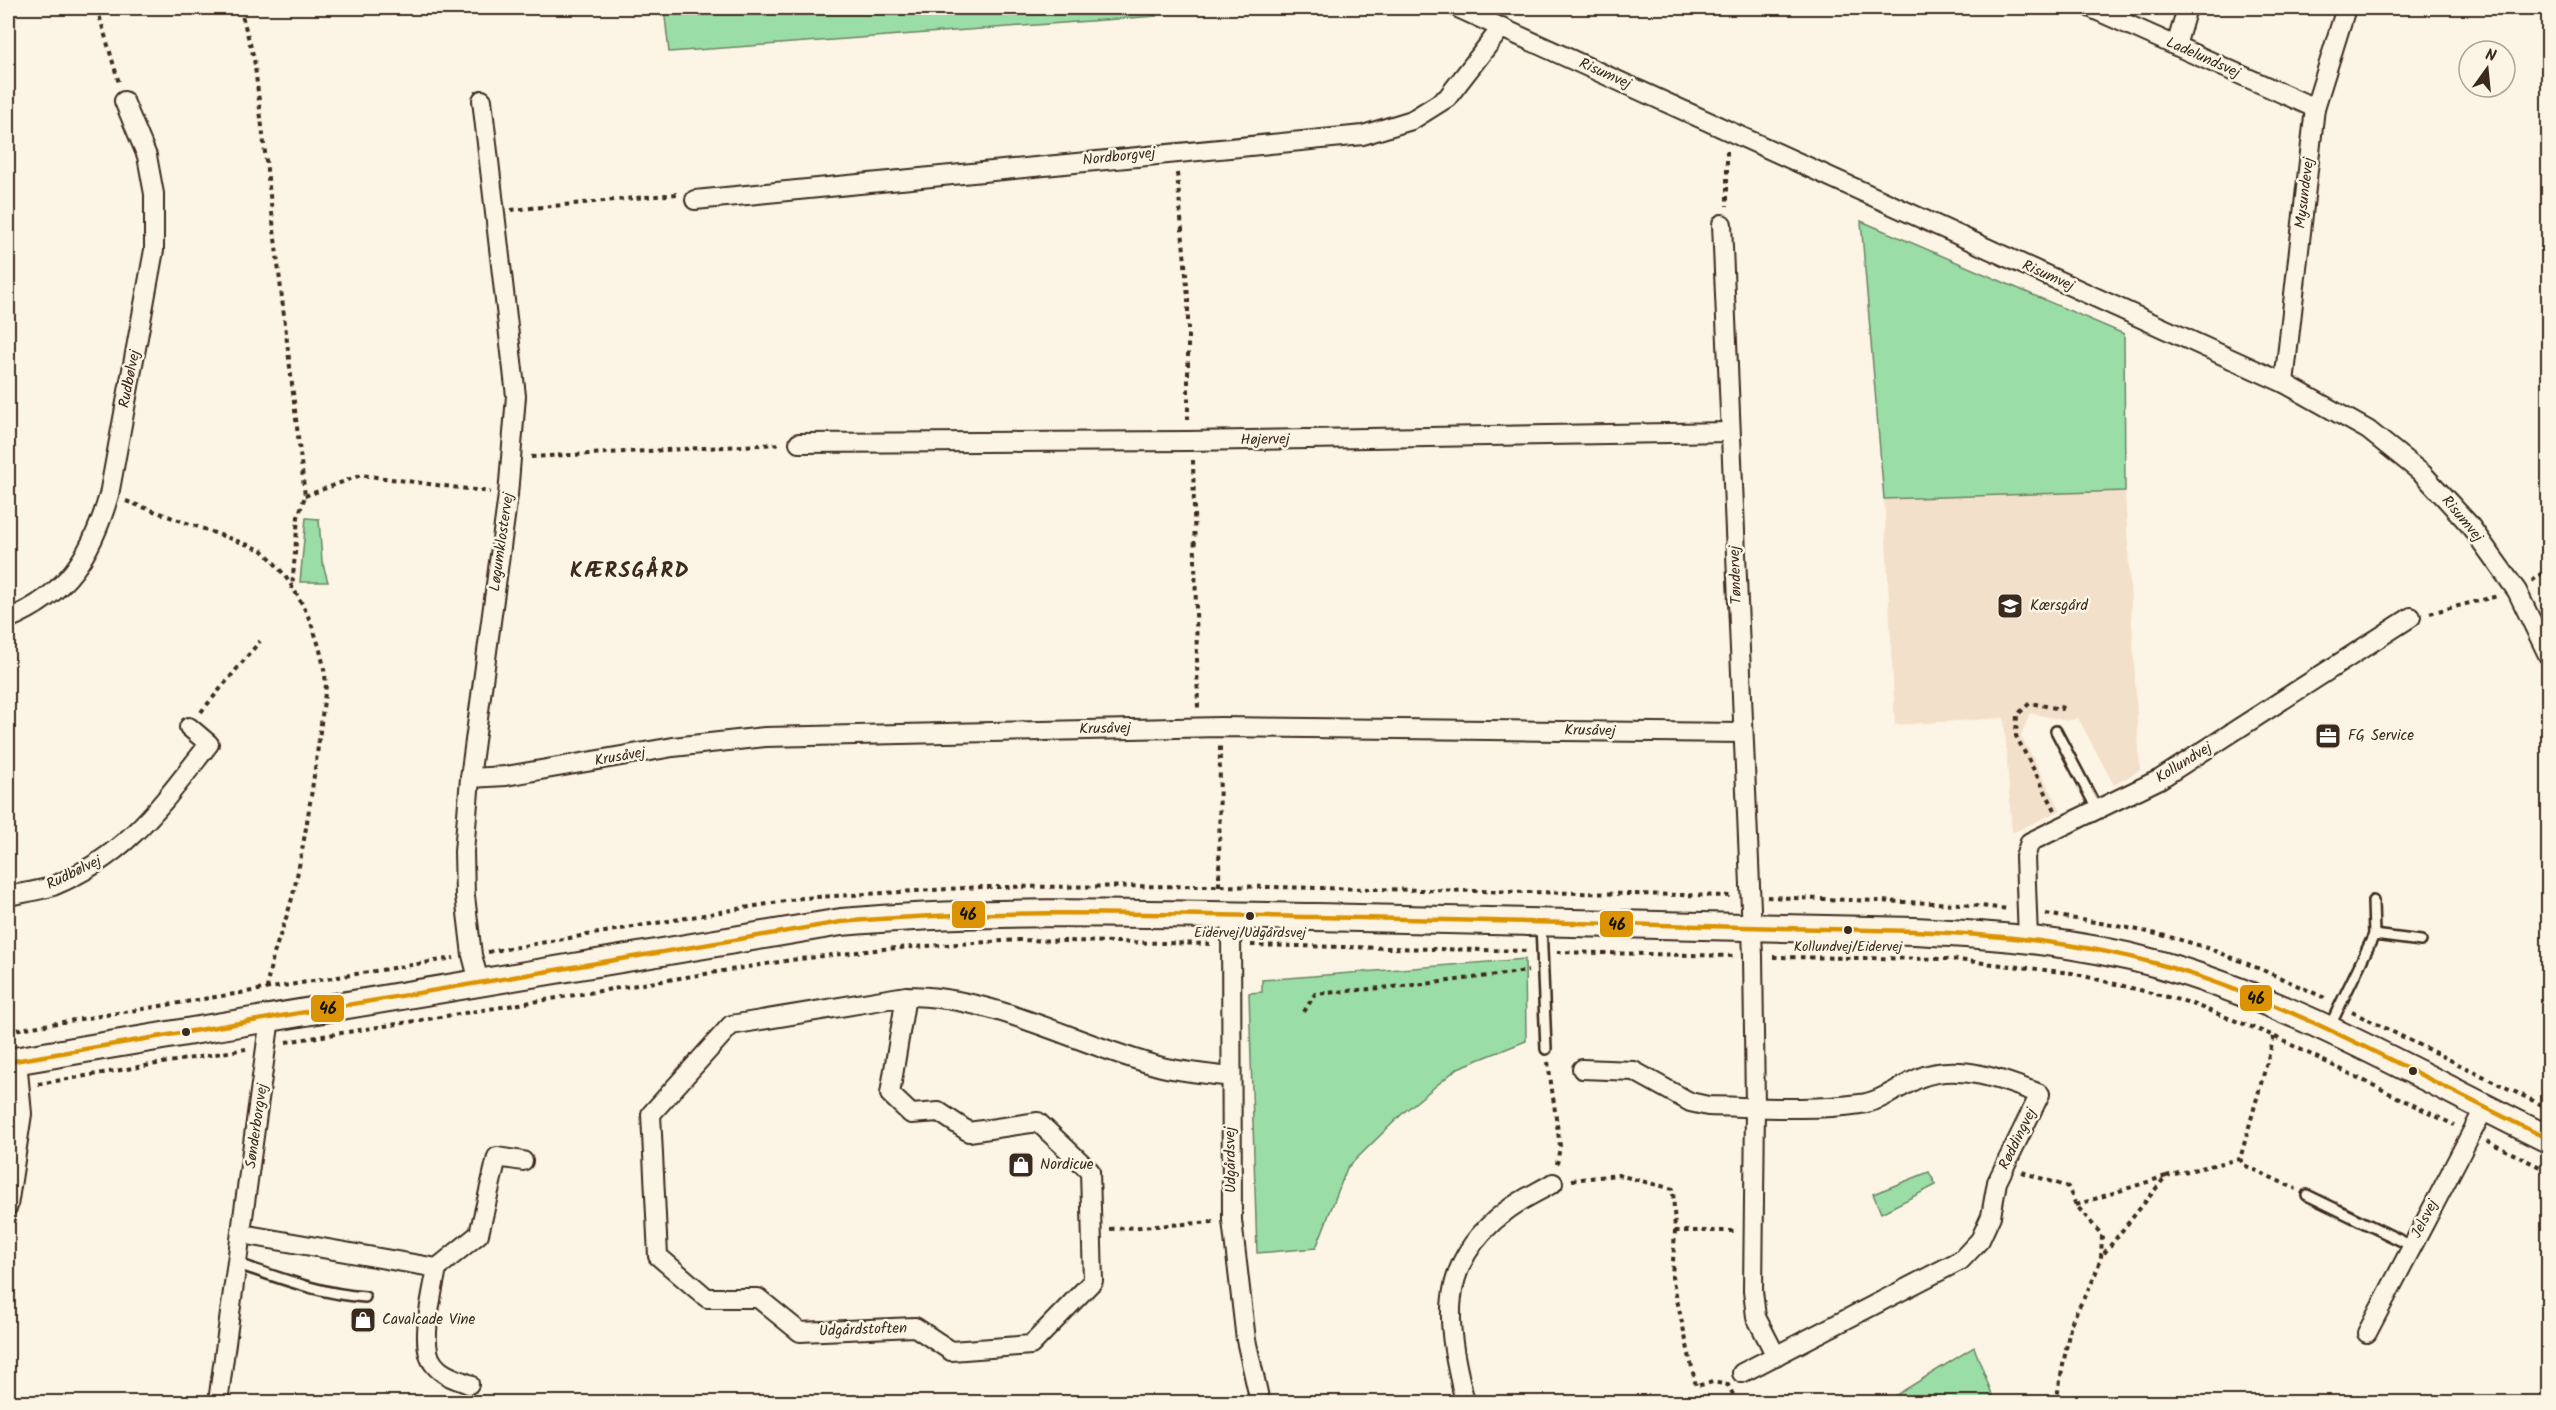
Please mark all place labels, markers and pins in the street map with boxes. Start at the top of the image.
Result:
school or university icon: Kærsgård [1995,591,2025,621]
place label: Kærsgård [2030,594,2089,618]
office icon: FG Service [2313,721,2343,751]
place label: FG Service [2348,724,2414,748]
marker: Eidervej/Udgårdsvej [1244,910,1256,922]
place label: Eidervej/Udgårdsvej [1194,922,1306,944]
marker: Kollundvej/Eidervej [1842,924,1854,936]
place label: Kollundvej/Eidervej [1794,936,1903,958]
unlabelled marker [180,1026,192,1038]
unlabelled marker [2407,1065,2419,1077]
shop icon: Nordicue [1006,1150,1036,1180]
place label: Nordicue [1040,1153,1094,1177]
shop icon: Cavalcade Vine [348,1305,378,1335]
place label: Cavalcade Vine [382,1308,476,1332]

